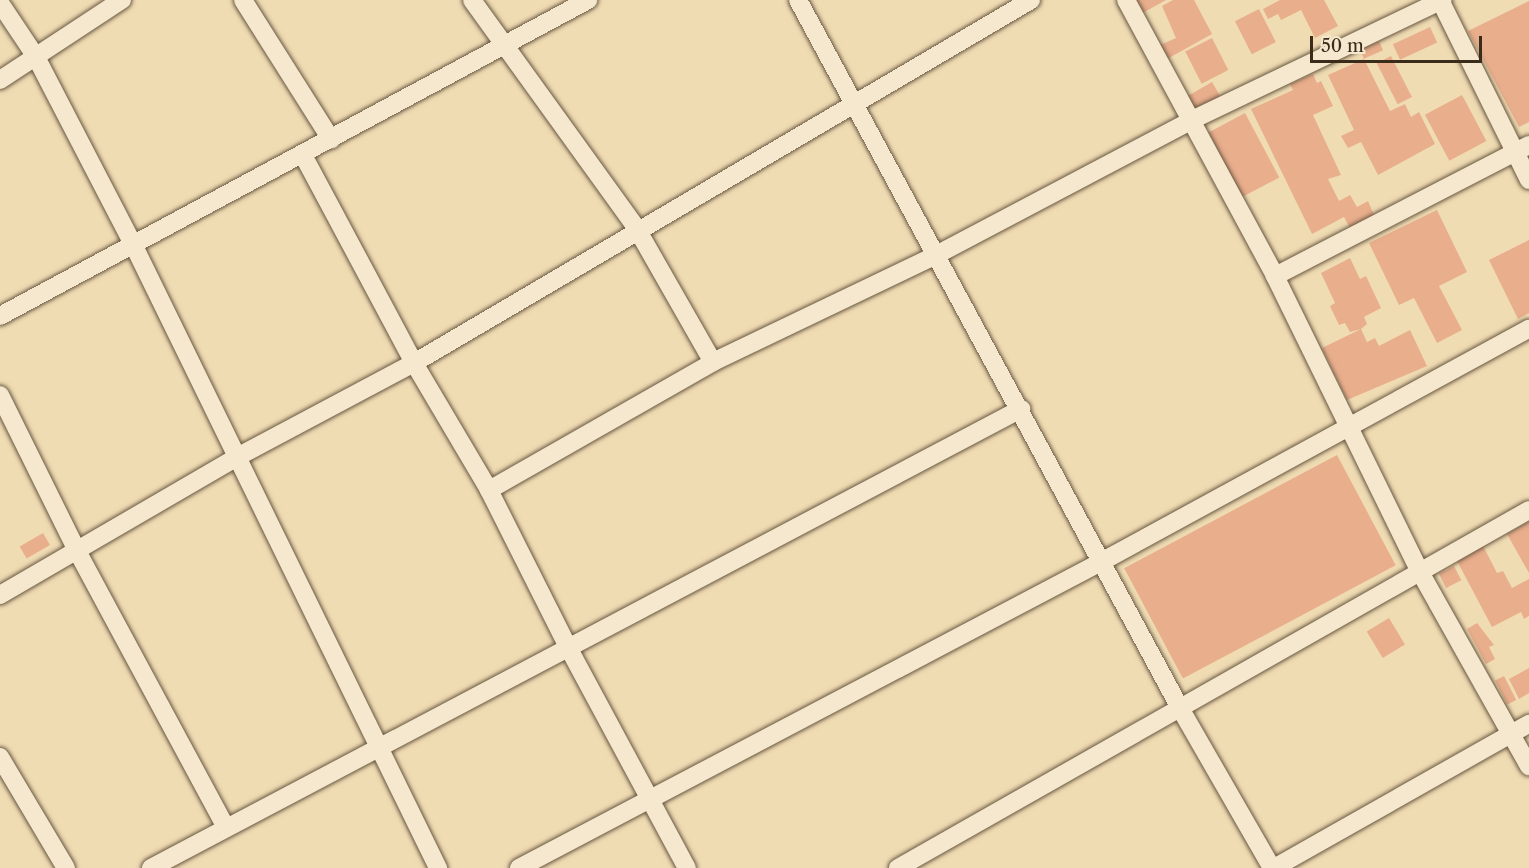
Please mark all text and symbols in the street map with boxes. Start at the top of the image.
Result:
scale bar [1313,24,1486,62]
text: 50 m [1321,35,1364,57]

